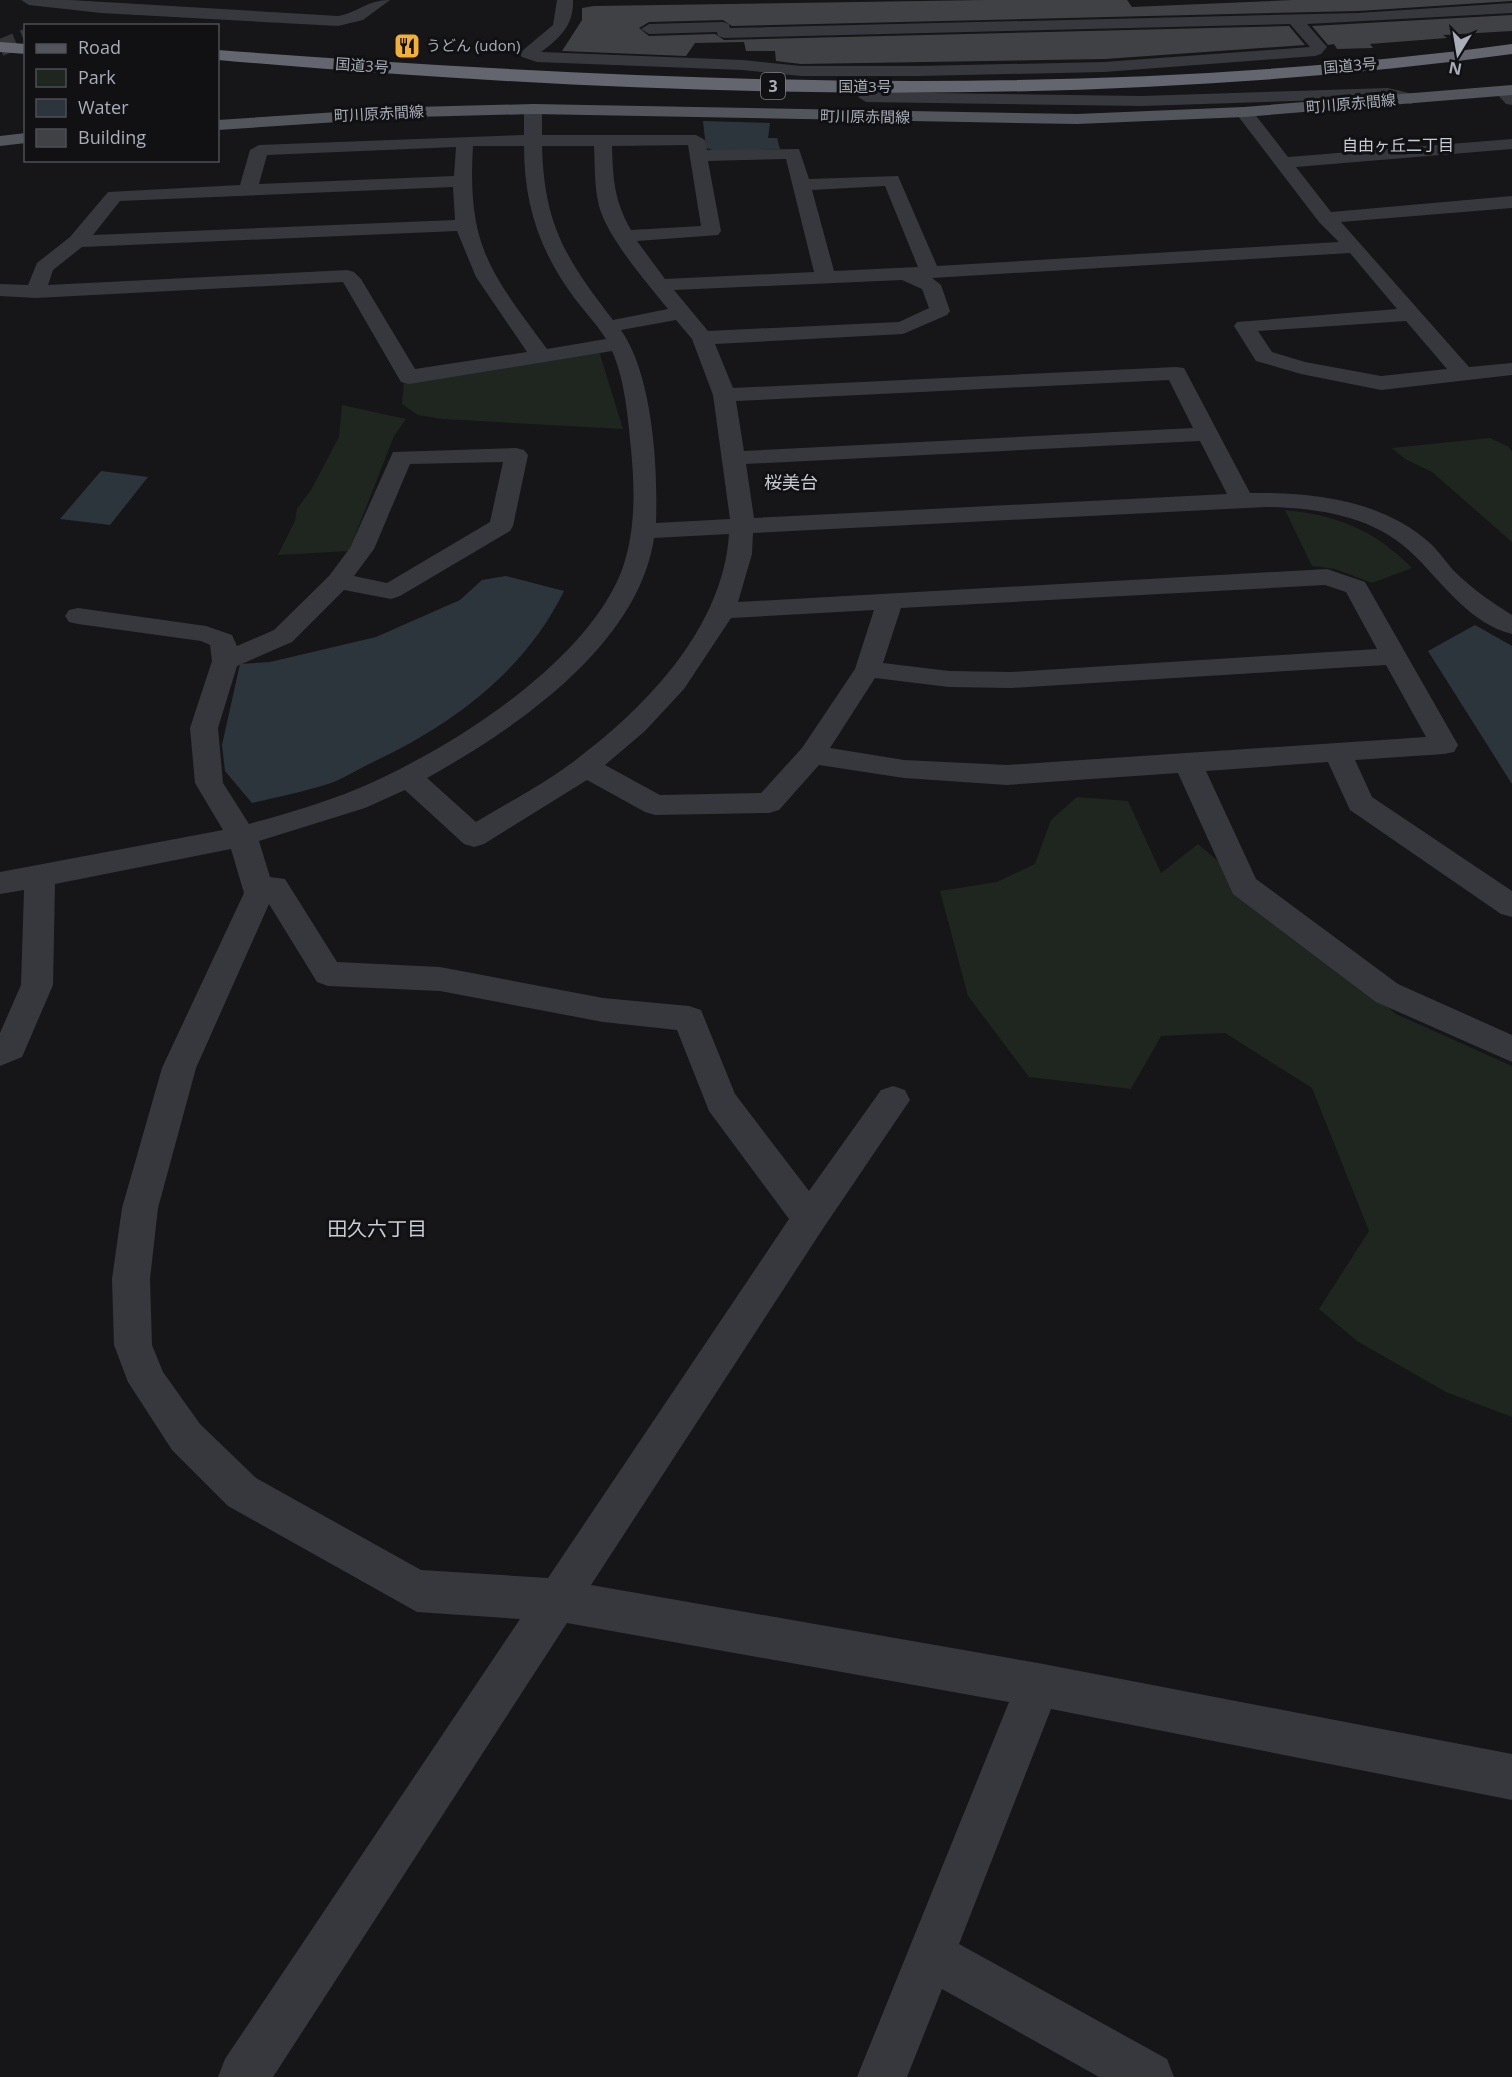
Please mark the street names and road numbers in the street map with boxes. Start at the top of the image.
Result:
street label: 国道3号 [335,53,389,77]
street label: 国道3号 [1322,53,1377,77]
road number: 3 [761,73,785,99]
street label: 国道3号 [838,76,892,96]
street label: 町川原赤間線 [1305,89,1397,117]
street label: 町川原赤間線 [333,101,424,125]
street label: 町川原赤間線 [820,105,910,127]

